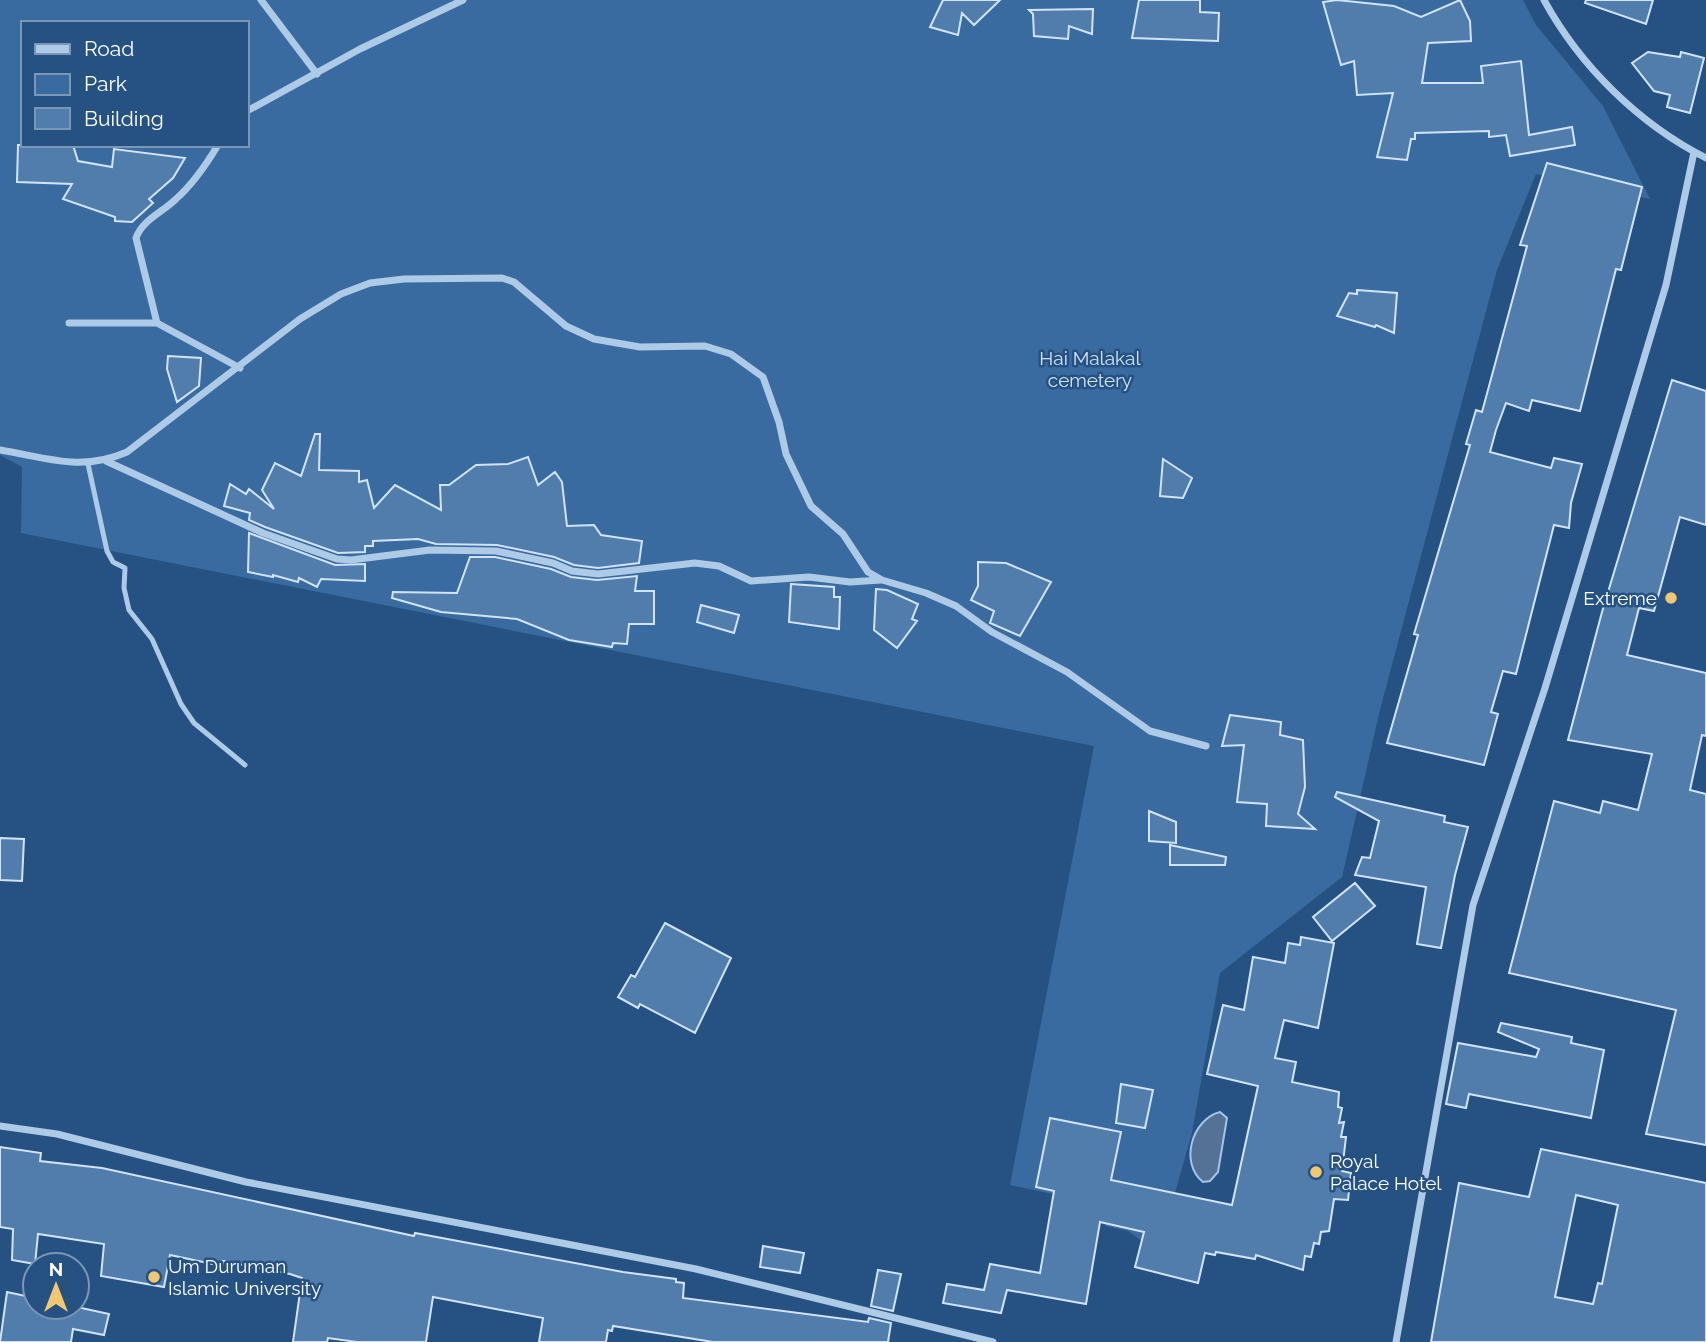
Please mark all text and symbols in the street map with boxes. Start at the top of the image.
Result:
legend [21,21,248,147]
text: Road [84,36,134,61]
text: Park [84,71,127,96]
text: Building [84,106,164,131]
park label: Hai Malakal cemetery [1039,347,1141,391]
place label: Extreme [1583,587,1657,609]
marker: Extreme [1663,590,1679,606]
place label: Royal Palace Hotel [1330,1150,1442,1194]
marker: Royal Palace Hotel [1308,1164,1324,1180]
north arrow [21,1251,91,1321]
place label: Um Duruman Islamic University [168,1255,321,1299]
text: N [49,1258,63,1280]
marker: Um Duruman Islamic University [146,1269,162,1285]

